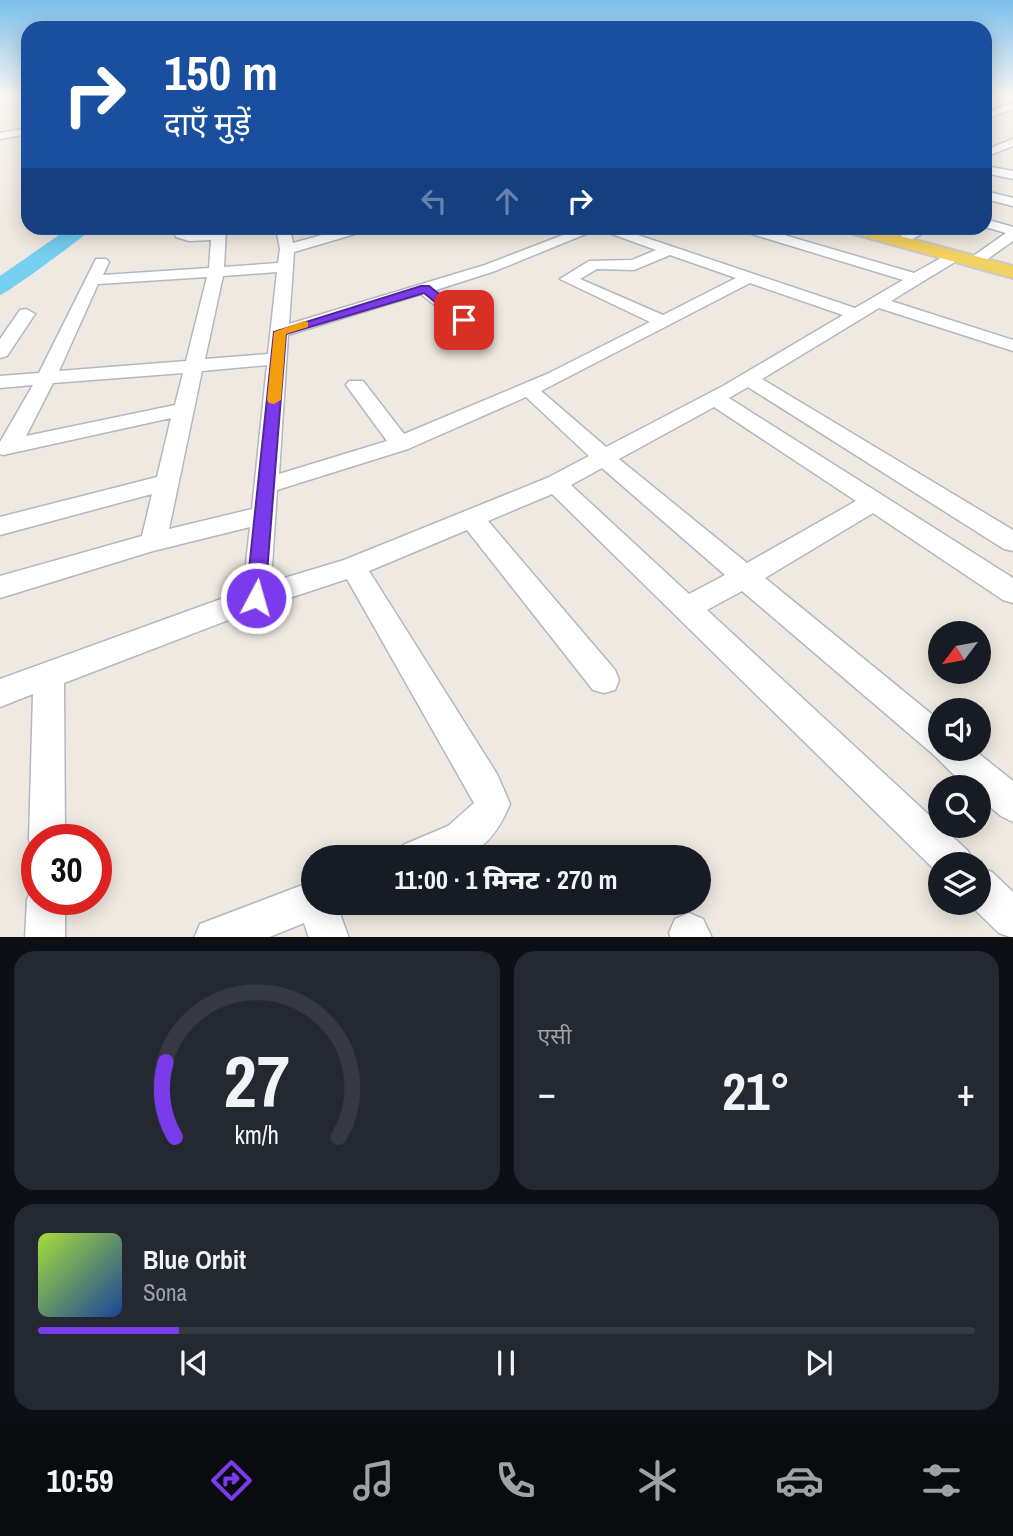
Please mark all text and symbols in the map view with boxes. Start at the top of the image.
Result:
text: 150 m [164,39,278,105]
icon: right [49,49,140,140]
text: दाएँ मुड़ें [164,102,251,145]
icon: left [415,182,453,220]
icon: ahead [488,182,526,220]
icon: right [561,182,599,220]
pin [434,290,494,350]
icon: arrive [445,301,483,339]
position arrow [219,561,293,635]
north arrow [928,621,990,684]
map controls [928,621,991,915]
button: sound [928,698,991,761]
button: search [928,775,991,838]
speed limit sign: 30 [21,824,112,915]
button: layers [928,852,991,915]
text: 11:00 · 1 मिनट · 270 m [394,862,618,897]
text: एसी [538,1020,572,1051]
text: 27 [224,1032,290,1130]
text: 21° [722,1056,790,1126]
text: − [538,1067,556,1118]
text: + [957,1067,975,1118]
text: km/h [235,1117,279,1151]
text: Blue Orbit [143,1242,246,1277]
text: Sona [143,1277,187,1308]
icon: previous [175,1344,213,1382]
icon: pause [487,1344,525,1382]
icon: next [800,1344,838,1382]
icon: directions [207,1456,256,1505]
icon: music [349,1456,398,1505]
icon: phone [491,1456,540,1505]
icon: climate [633,1456,682,1505]
icon: car [775,1456,824,1505]
icon: filters [917,1456,966,1505]
text: 10:59 [47,1459,114,1502]

